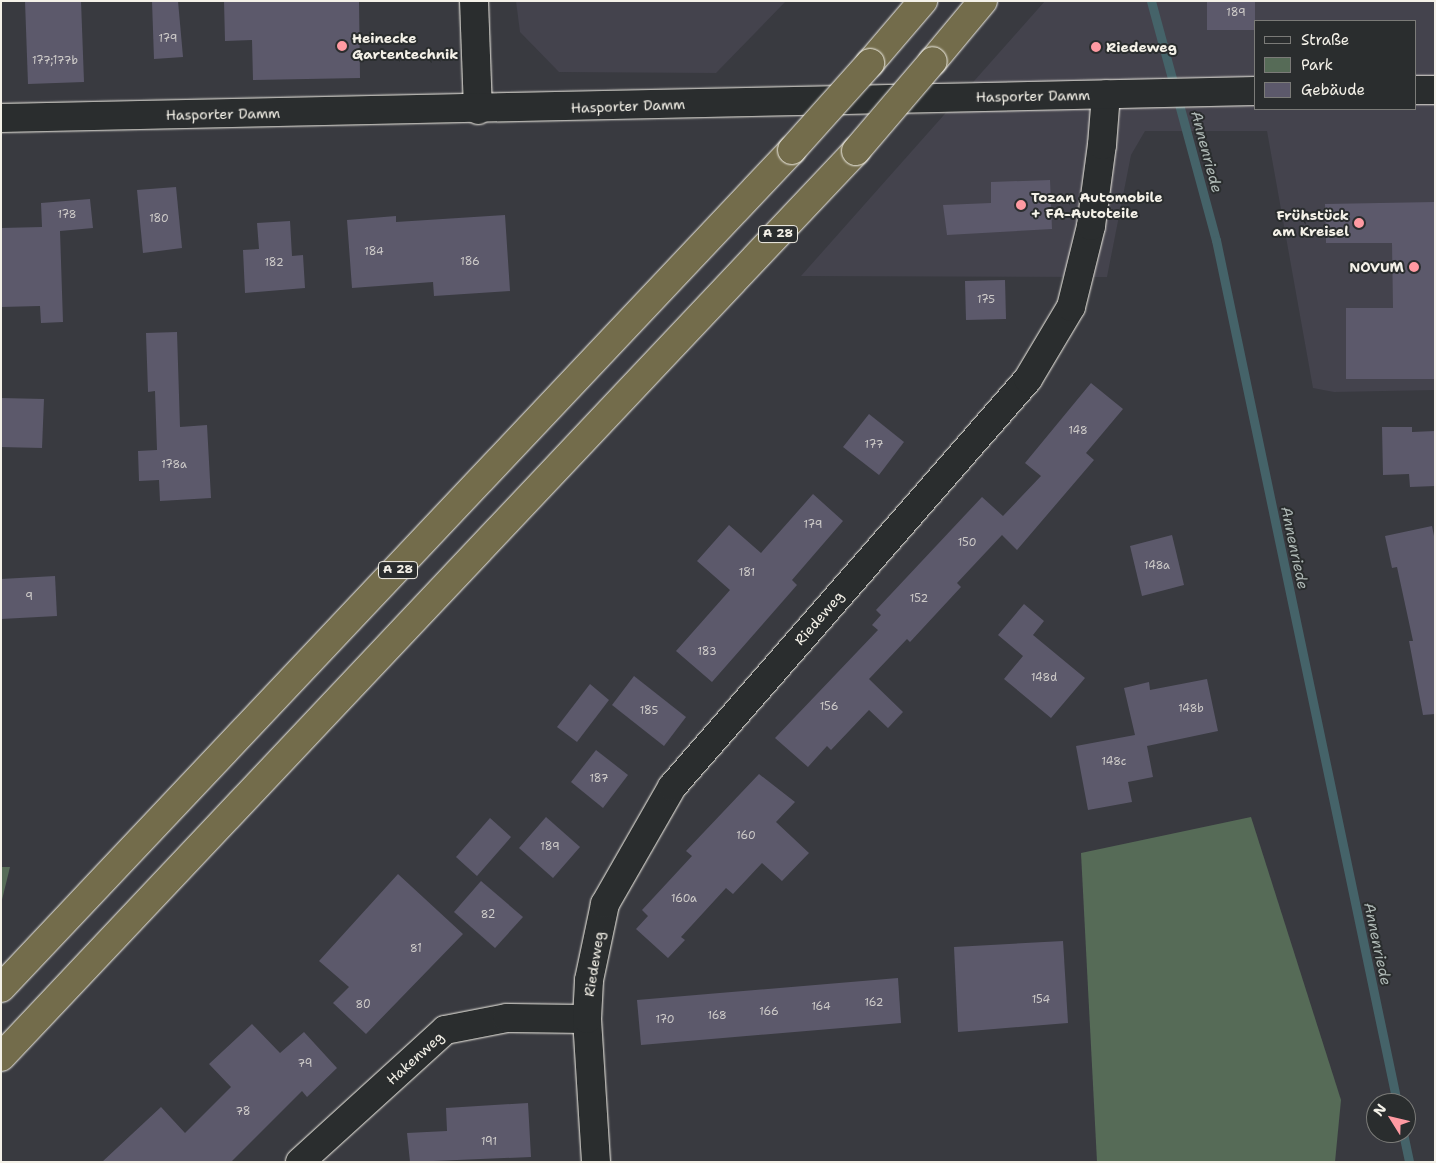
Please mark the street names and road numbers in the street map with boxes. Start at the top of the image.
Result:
street label: Hasporter Damm [976,87,1090,105]
street label: Hasporter Damm [571,96,685,116]
street label: Hasporter Damm [166,105,280,123]
road number: A 28 [757,224,799,243]
road number: A 28 [377,560,419,580]
street label: Riedeweg [791,588,847,648]
street label: Riedeweg [581,930,607,998]
street label: Hakenweg [383,1028,447,1088]

